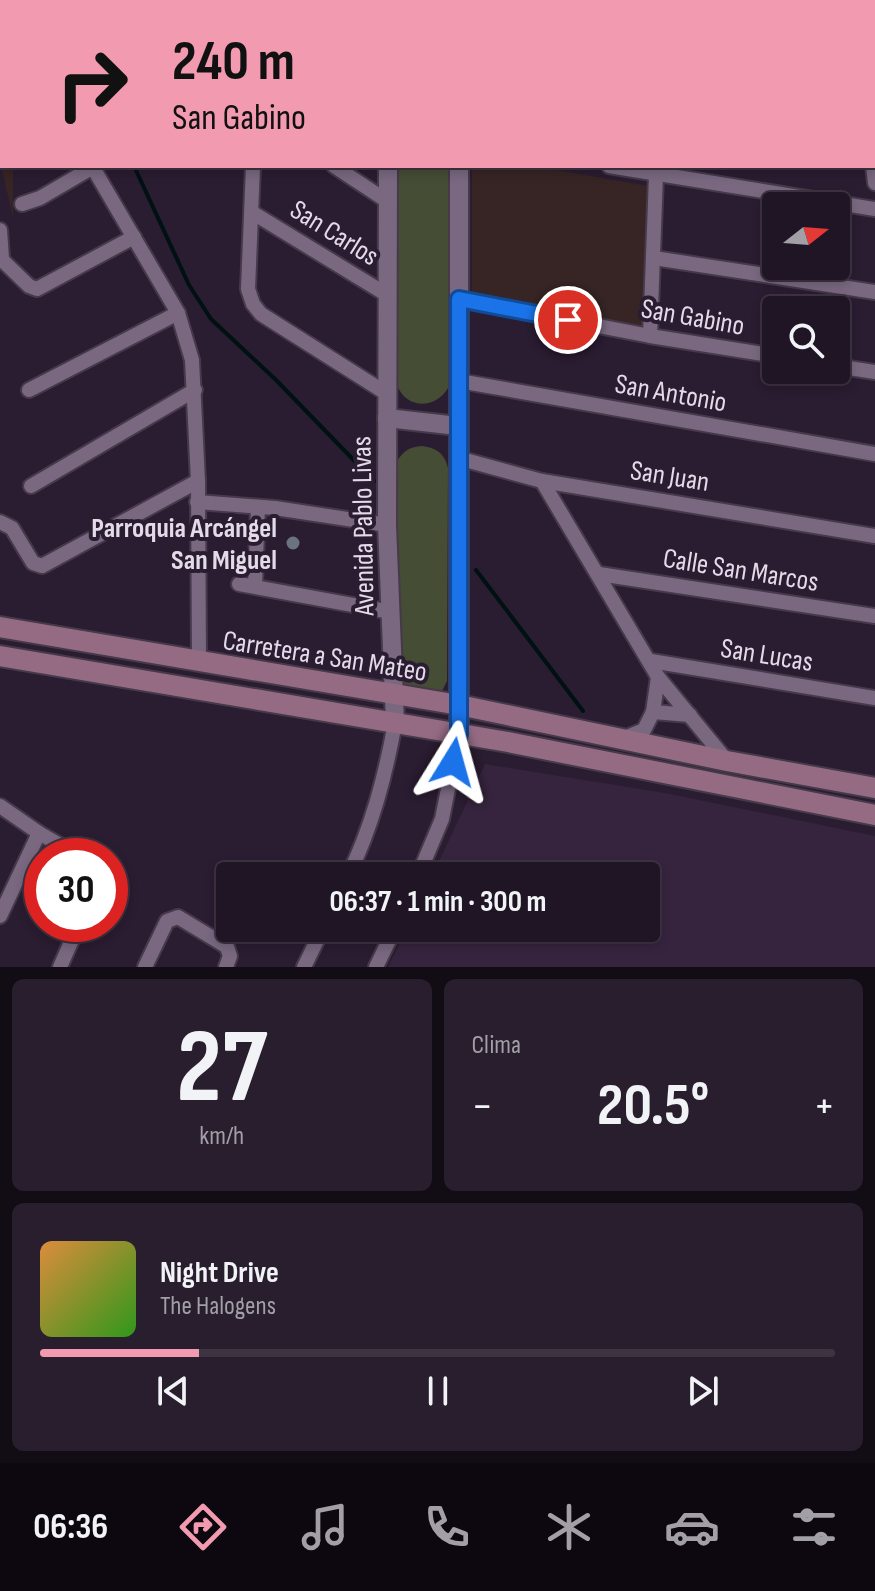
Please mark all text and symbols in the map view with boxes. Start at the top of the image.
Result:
text: 240 m [172,29,295,96]
icon: right [40,32,144,136]
text: San Gabino [172,97,306,140]
north arrow [762,192,850,280]
map controls [762,192,850,384]
street label: San Carlos [284,193,385,273]
pin [534,286,602,354]
street label: San Gabino [639,292,747,343]
button: search [762,296,850,384]
icon: arrive [546,298,590,342]
street label: San Antonio [612,367,729,420]
street label: Avenida Pablo Livas [345,436,382,617]
street label: San Juan [628,454,712,499]
place label: Parroquia Arcángel San Miguel [91,512,277,577]
marker: Parroquia Arcángel San Miguel [284,534,302,552]
street label: Calle San Marcos [661,542,821,599]
street label: Carretera a San Mateo [220,624,429,689]
street label: San Lucas [718,632,815,679]
position arrow [411,720,495,804]
speed limit sign: 30 [24,838,128,942]
text: 06:37 · 1 min · 300 m [329,884,547,920]
text: 27 [176,1006,267,1131]
text: Clima [472,1030,521,1061]
text: 20.5° [597,1070,709,1142]
text: − [472,1080,493,1133]
text: + [813,1080,835,1133]
text: km/h [199,1121,244,1152]
text: Night Drive [160,1255,279,1291]
text: The Halogens [160,1291,276,1322]
icon: previous [151,1369,195,1413]
icon: pause [416,1369,460,1413]
icon: next [681,1369,725,1413]
icon: directions [175,1499,231,1555]
icon: music [297,1499,353,1555]
icon: phone [419,1499,475,1555]
icon: climate [541,1499,597,1555]
icon: car [664,1499,720,1555]
icon: filters [786,1499,842,1555]
text: 06:36 [33,1506,108,1549]

